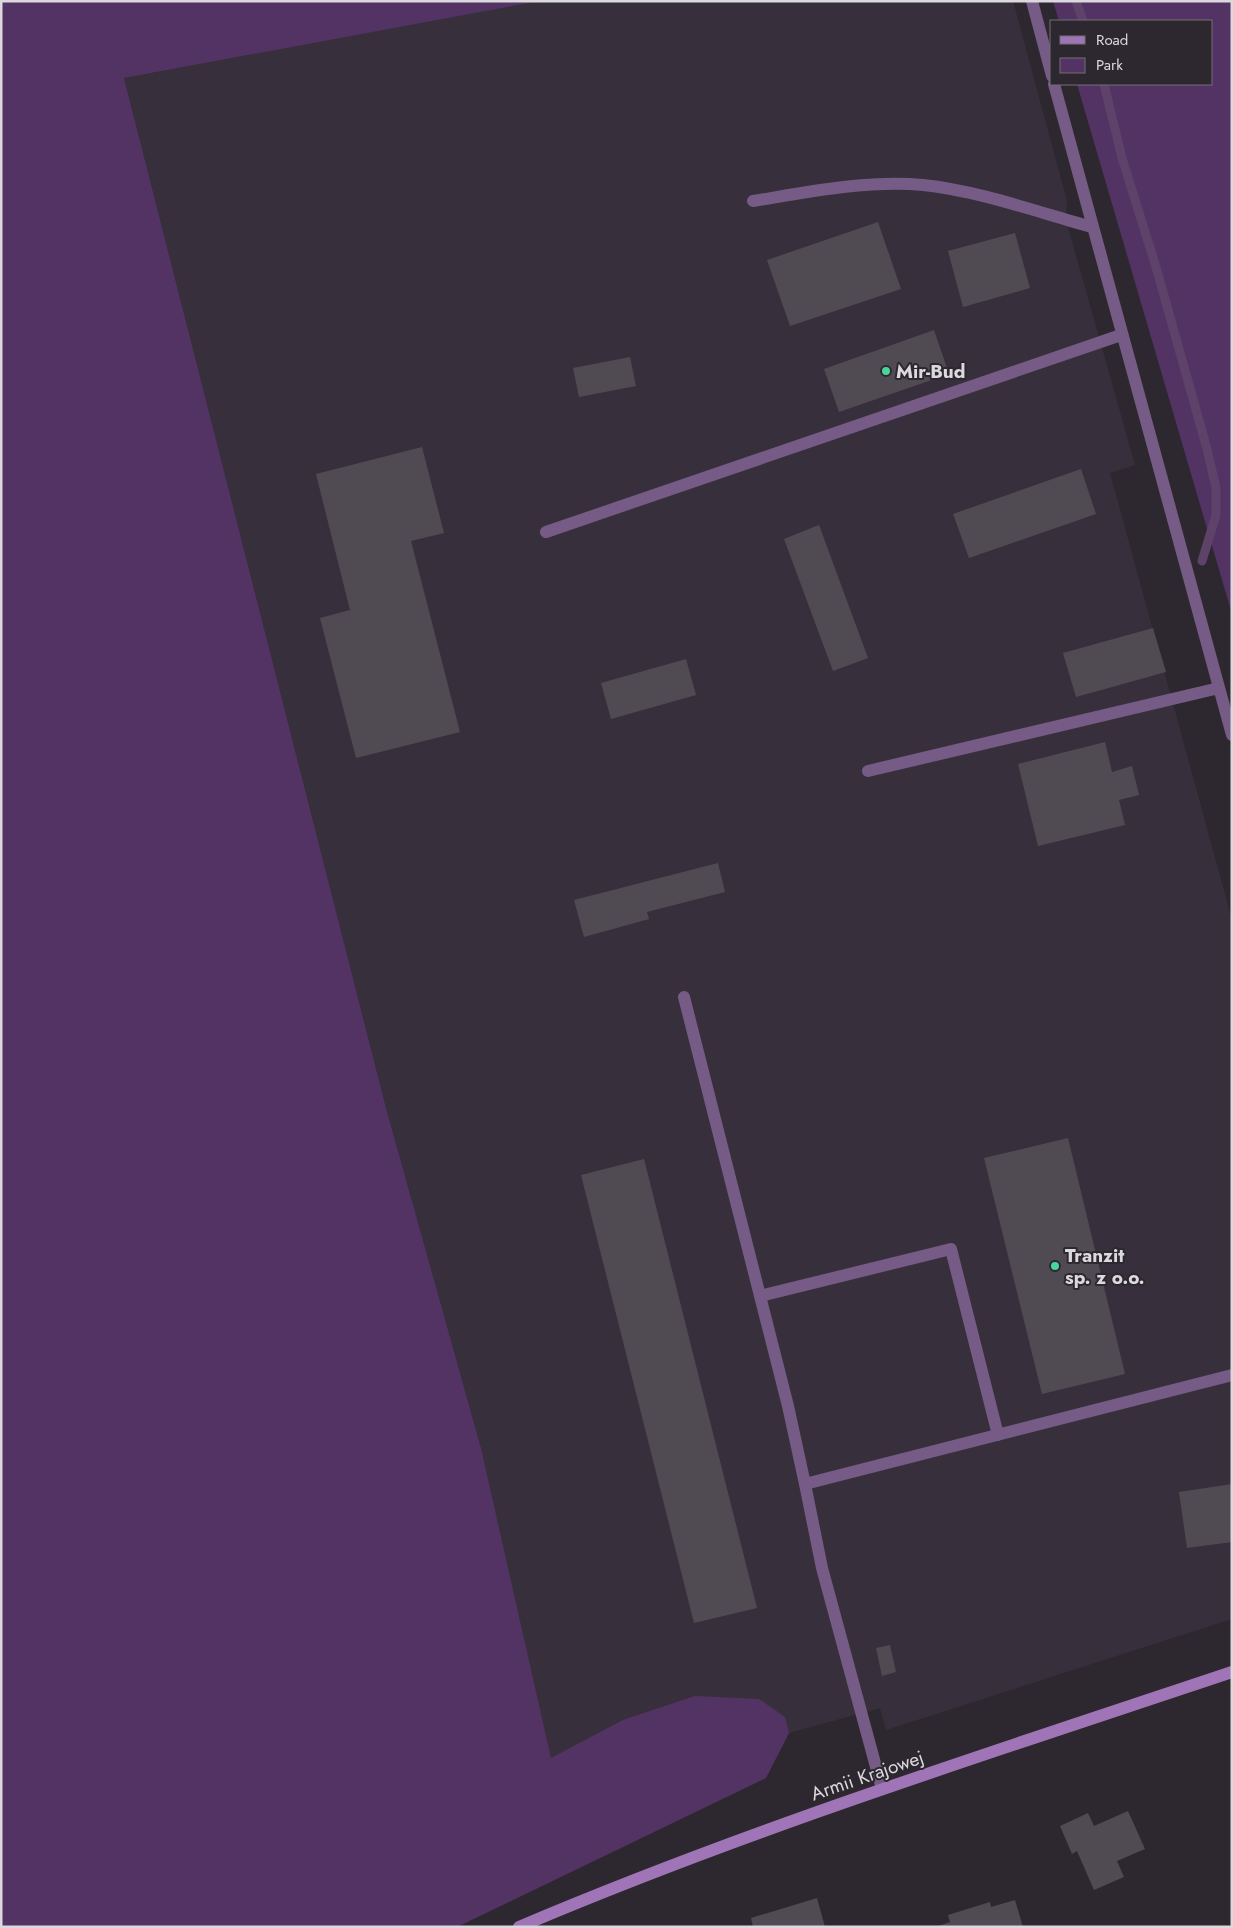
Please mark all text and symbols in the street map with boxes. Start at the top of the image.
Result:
legend [1050,20,1213,85]
text: Road [1096,29,1128,51]
text: Park [1096,54,1123,76]
place label: Mir-Bud [896,358,965,385]
marker: Mir-Bud [880,365,892,377]
place label: Tranzit sp. z o.o. [1065,1242,1145,1291]
marker: Tranzit sp. z o.o. [1049,1260,1061,1272]
street label: Armii Krajowej [807,1744,927,1807]

